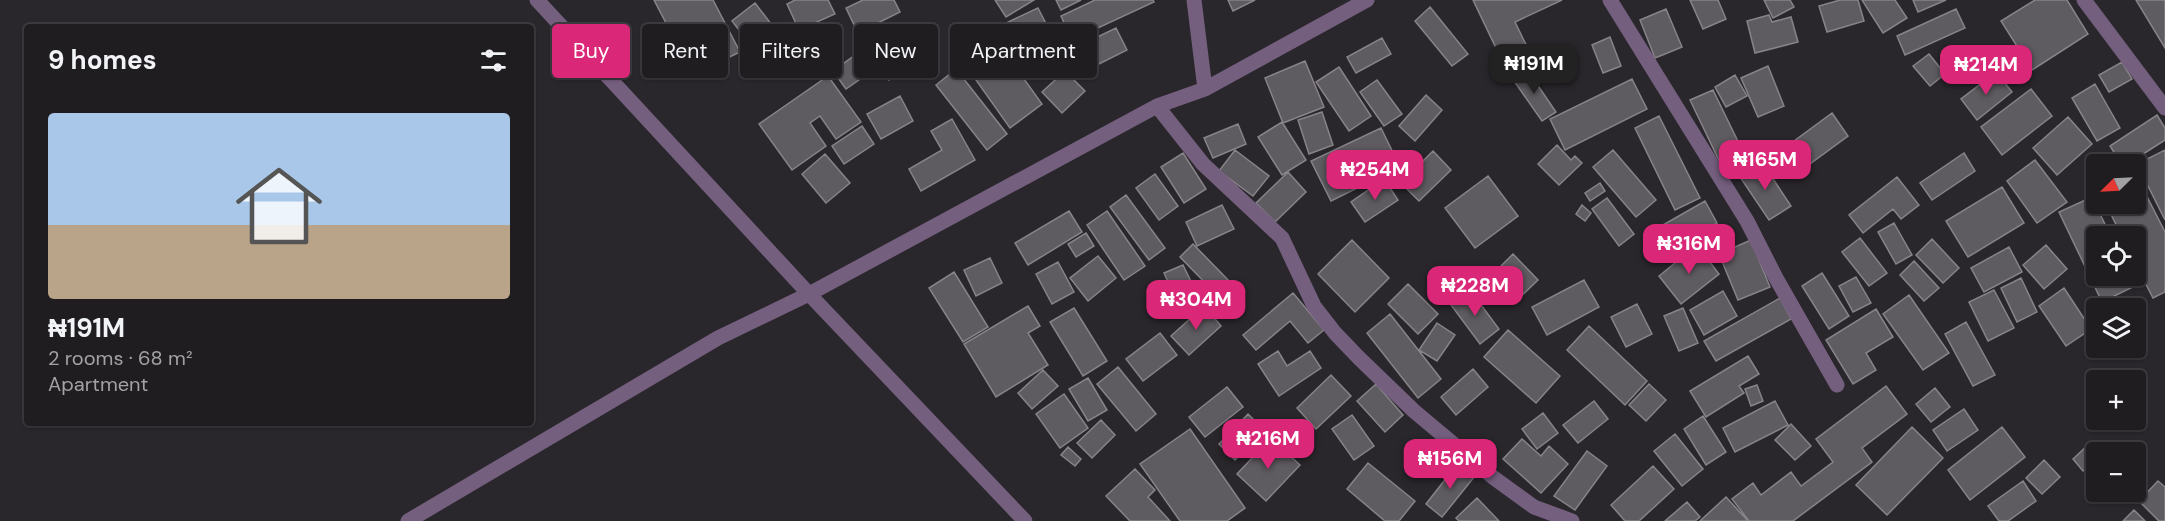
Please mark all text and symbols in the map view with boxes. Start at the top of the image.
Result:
chip: Buy [552,24,630,78]
chip: Rent [642,24,728,78]
chip: Filters [740,24,842,78]
chip: New [854,24,938,78]
chip: Apartment [950,24,1097,78]
text: 9 homes [48,43,157,77]
icon: filters [477,44,510,77]
pin: ₦191M [1492,44,1576,95]
pin: ₦214M [1944,45,2028,96]
text: ₦191M [1504,50,1564,76]
text: ₦214M [1954,51,2018,77]
pin: ₦165M [1723,140,1807,191]
text: ₦165M [1733,146,1797,172]
pin: ₦254M [1333,150,1417,201]
icon: home [225,152,333,260]
north arrow [2086,154,2146,214]
map controls [2086,154,2146,502]
text: ₦254M [1340,156,1410,182]
pin: ₦316M [1647,224,1731,275]
button: locate [2086,226,2146,286]
text: ₦316M [1657,230,1721,256]
pin: ₦228M [1433,266,1517,317]
text: ₦228M [1441,272,1509,298]
pin: ₦304M [1154,280,1238,331]
text: ₦304M [1160,286,1232,312]
button: layers [2086,298,2146,358]
text: ₦191M [48,311,125,345]
text: 2 rooms · 68 m² [48,345,193,371]
button: + [2086,370,2146,430]
text: Apartment [48,371,148,397]
pin: ₦216M [1226,419,1310,470]
text: ₦216M [1236,425,1300,451]
pin: ₦156M [1408,439,1492,490]
button: − [2086,442,2146,502]
text: ₦156M [1418,445,1482,471]

